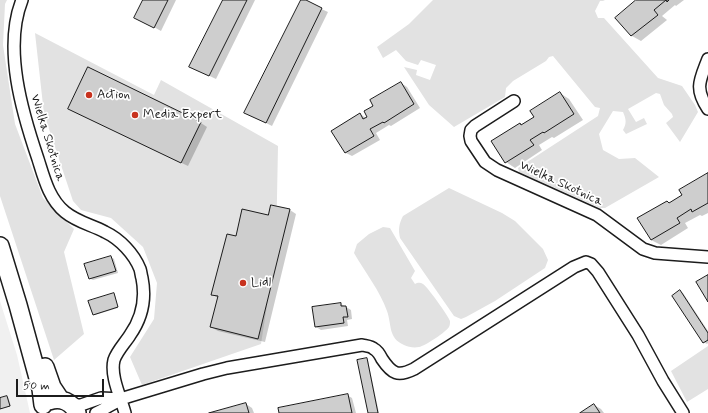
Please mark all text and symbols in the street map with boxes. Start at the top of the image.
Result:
place label: Action [97,87,130,103]
marker: Action [84,90,94,100]
street label: Wielka Skotnica [26,93,68,183]
place label: Media Expert [143,107,222,123]
marker: Media Expert [130,110,140,120]
street label: Wielka Skotnica [517,158,605,210]
place label: Lidl [251,275,271,291]
marker: Lidl [238,278,248,288]
scale bar [18,371,106,397]
text: 50 m [23,378,50,394]

